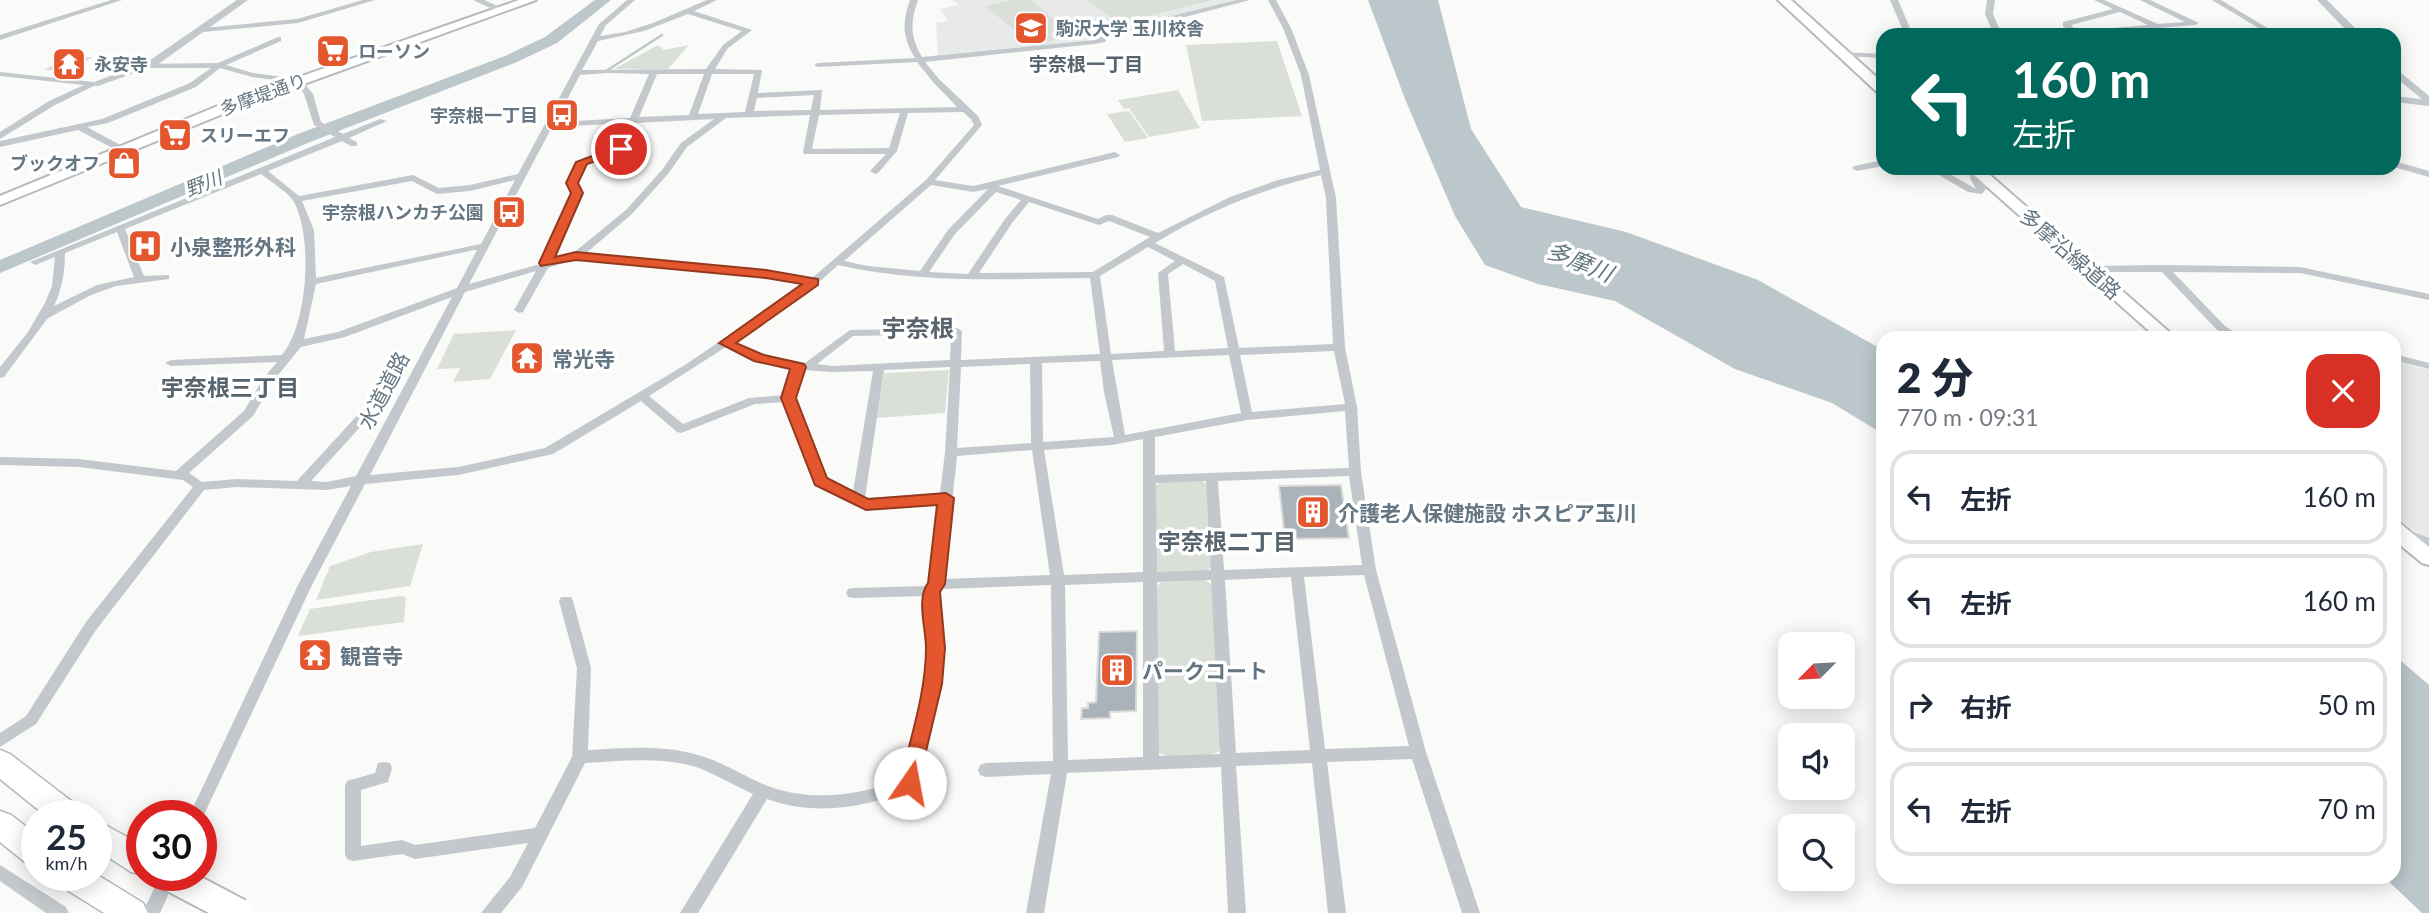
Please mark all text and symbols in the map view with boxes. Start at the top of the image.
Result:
school or university icon: 駒沢大学 玉川校舎 [1012,9,1050,47]
place label: 駒沢大学 玉川校舎 [1056,17,1204,39]
supermarket icon: ローソン [314,32,352,70]
place label: ローソン [358,40,430,62]
temple icon: 永安寺 [50,45,88,83]
text: 160 m [2012,50,2150,108]
district label: 宇奈根一丁目 [1029,52,1143,75]
place label: 永安寺 [94,53,148,75]
icon: left [1897,56,1988,147]
street label: 多摩堤通り [217,68,309,120]
bus stop icon: 宇奈根一丁目 [543,96,581,134]
place label: 宇奈根一丁目 [430,104,538,126]
text: 左折 [2012,114,2076,153]
supermarket icon: スリーエフ [156,116,194,154]
pin [591,119,651,179]
place label: スリーエフ [200,124,290,146]
icon: arrive [602,130,640,168]
shop icon: ブックオフ [105,144,143,182]
place label: ブックオフ [10,152,100,174]
water label: 野川 [181,164,227,201]
bus stop icon: 宇奈根ハンカチ公園 [490,193,528,231]
place label: 宇奈根ハンカチ公園 [322,201,484,223]
street label: 多摩沿線道路 [2015,202,2127,304]
hospital icon: 小泉整形外科 [126,227,164,265]
place label: 小泉整形外科 [170,234,296,259]
water label: 多摩川 [1543,235,1620,288]
district label: 宇奈根 [882,313,954,342]
temple icon: 常光寺 [508,339,546,377]
place label: 常光寺 [552,346,615,371]
street label: 水道道路 [352,347,414,433]
text: 2 分 [1897,352,1973,402]
button: close [2306,354,2380,428]
district label: 宇奈根三丁目 [161,373,299,401]
text: 770 m · 09:31 [1897,403,2039,431]
icon: left [1901,478,1939,516]
text: 160 m [2303,481,2376,513]
text: 左折 [1960,483,2012,515]
building icon: 介護老人保健施設 ホスピア玉川 [1294,493,1332,531]
place label: 介護老人保健施設 ホスピア玉川 [1338,500,1637,525]
district label: 宇奈根二丁目 [1158,527,1296,555]
icon: left [1901,582,1939,620]
text: 160 m [2303,585,2376,617]
text: 左折 [1960,587,2012,619]
north arrow [1778,632,1855,709]
map controls [1778,632,1855,891]
temple icon: 観音寺 [296,636,334,674]
place label: 観音寺 [340,643,403,668]
building icon: パークコート [1098,651,1136,689]
place label: パークコート [1142,658,1268,683]
icon: right [1901,686,1939,724]
text: 50 m [2318,689,2376,721]
text: 右折 [1960,691,2012,723]
button: sound [1778,723,1855,800]
position arrow [873,746,947,820]
icon: left [1901,790,1939,828]
text: 70 m [2318,793,2376,825]
text: 左折 [1960,795,2012,827]
speed limit sign: 30 [126,800,217,891]
button: search [1778,814,1855,891]
text: 25 [46,815,87,857]
text: km/h [45,852,88,874]

